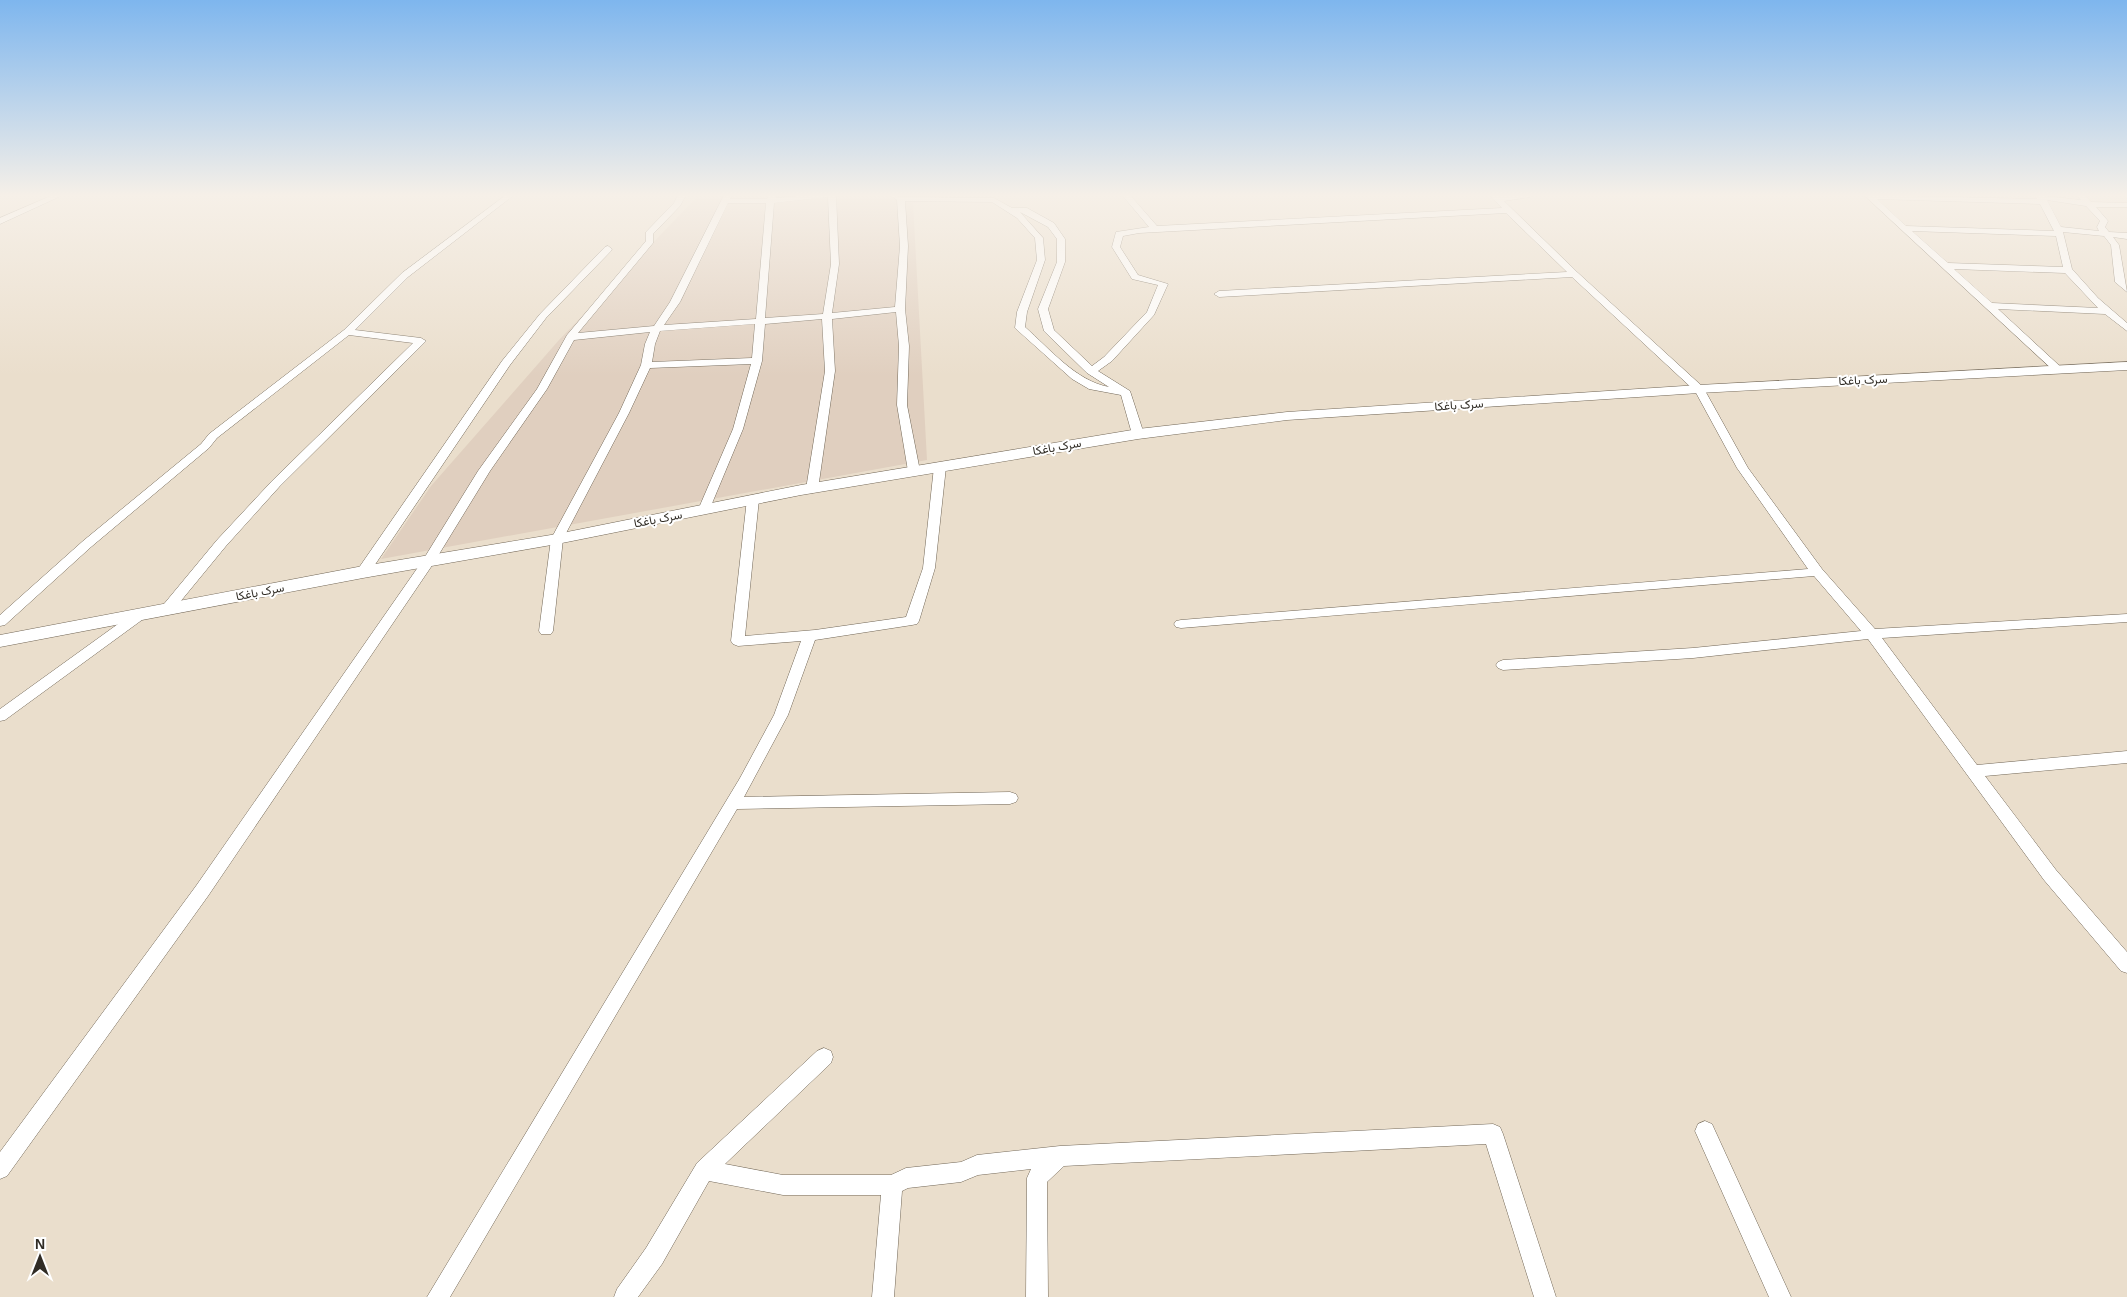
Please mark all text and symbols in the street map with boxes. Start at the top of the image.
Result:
street label: سرک باغکا [1838,372,1888,389]
street label: سرک باغکا [1434,396,1484,415]
street label: سرک باغکا [1032,436,1083,459]
street label: سرک باغکا [633,507,684,532]
street label: سرک باغکا [235,580,286,605]
north arrow [15,1232,65,1282]
text: N [35,1236,45,1252]

